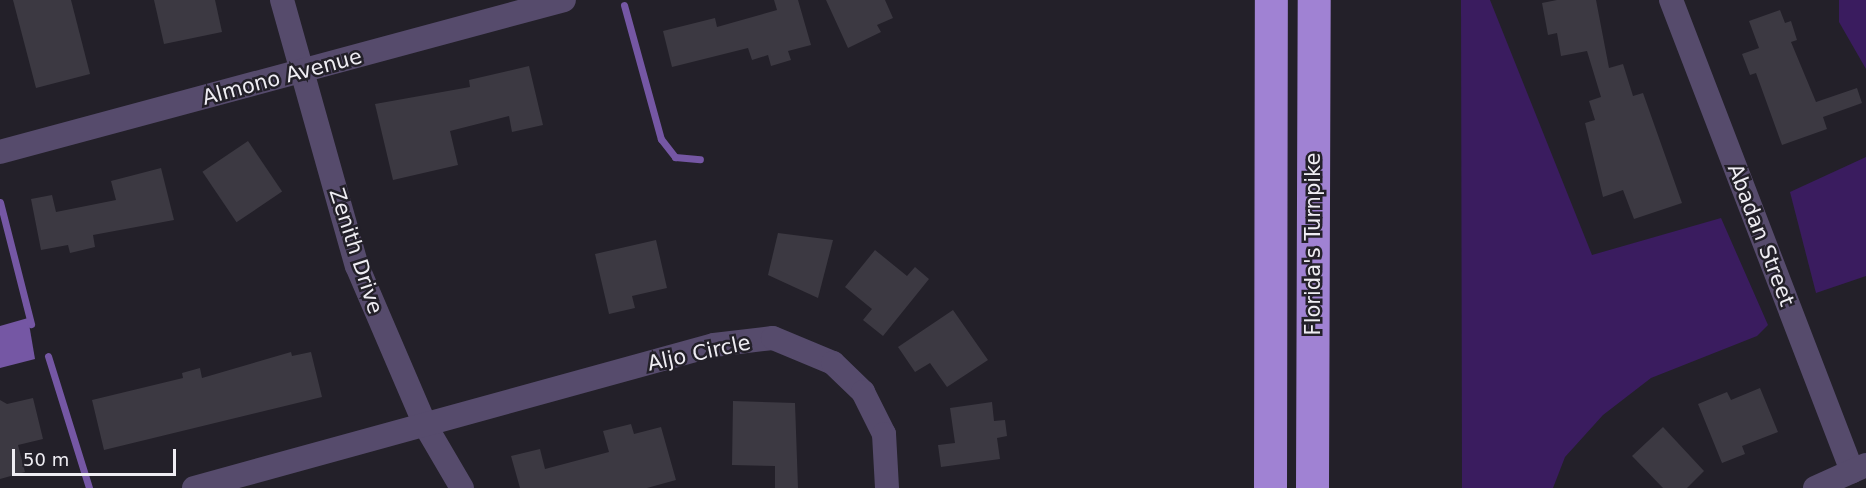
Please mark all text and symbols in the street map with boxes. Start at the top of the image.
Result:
street label: Almono Avenue [199,44,365,110]
street label: Florida's Turnpike [1300,153,1326,335]
street label: Abadan Street [1722,160,1800,310]
street label: Zenith Drive [324,185,388,317]
street label: Aljo Circle [645,330,753,376]
scale bar [15,437,178,475]
text: 50 m [23,449,69,470]

